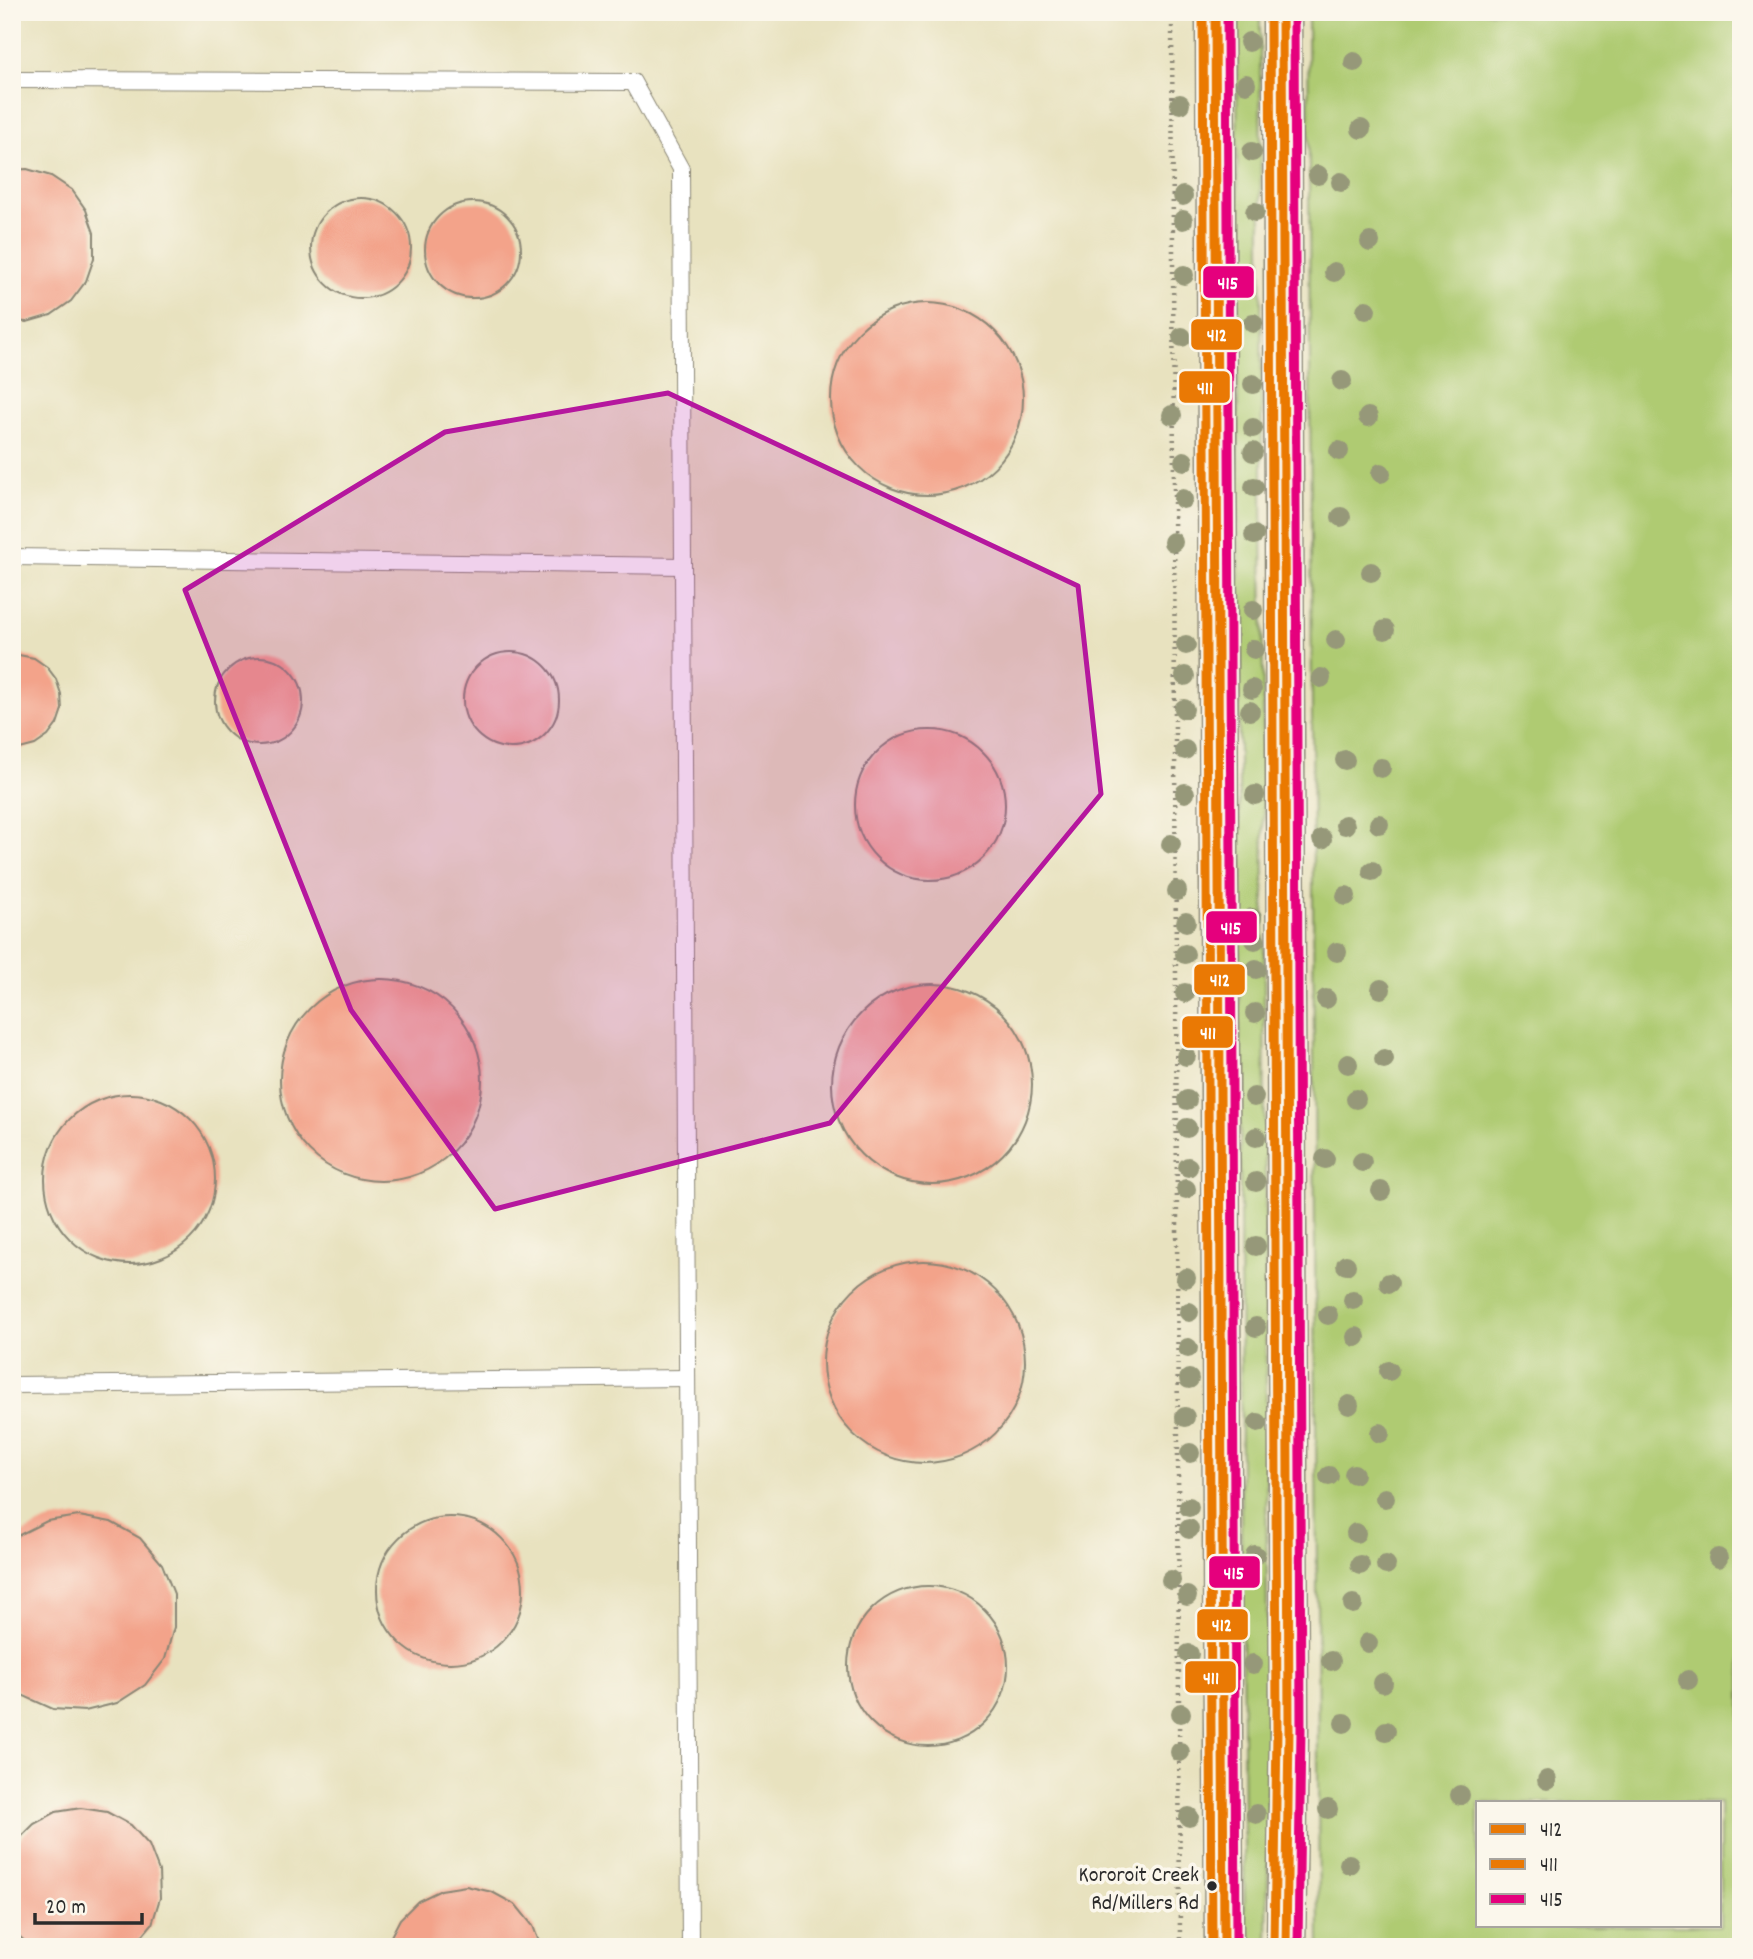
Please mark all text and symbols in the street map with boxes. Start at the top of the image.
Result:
line badge: 415 [1202,265,1255,299]
text: 415 [1218,272,1239,299]
line badge: 412 [1190,318,1243,351]
text: 412 [1207,324,1227,351]
line badge: 411 [1178,370,1231,404]
text: 411 [1197,377,1213,404]
line badge: 415 [1205,910,1258,944]
text: 415 [1221,917,1242,944]
line badge: 412 [1193,963,1246,996]
text: 412 [1210,969,1230,996]
line badge: 411 [1181,1015,1234,1049]
text: 411 [1200,1022,1216,1049]
line badge: 415 [1208,1555,1261,1589]
text: 415 [1224,1562,1245,1589]
line badge: 412 [1196,1608,1249,1641]
text: 412 [1212,1614,1232,1641]
line badge: 411 [1184,1660,1237,1694]
text: 411 [1203,1667,1219,1694]
legend [1476,1801,1722,1927]
text: 412 [1540,1817,1563,1847]
text: 411 [1540,1852,1558,1882]
place label: Kororoit Creek Rd/Millers Rd [1079,1861,1199,1920]
marker: Kororoit Creek Rd/Millers Rd [1205,1879,1219,1893]
scale bar [35,1882,142,1926]
text: 415 [1540,1887,1563,1917]
text: 20 m [46,1894,86,1924]

